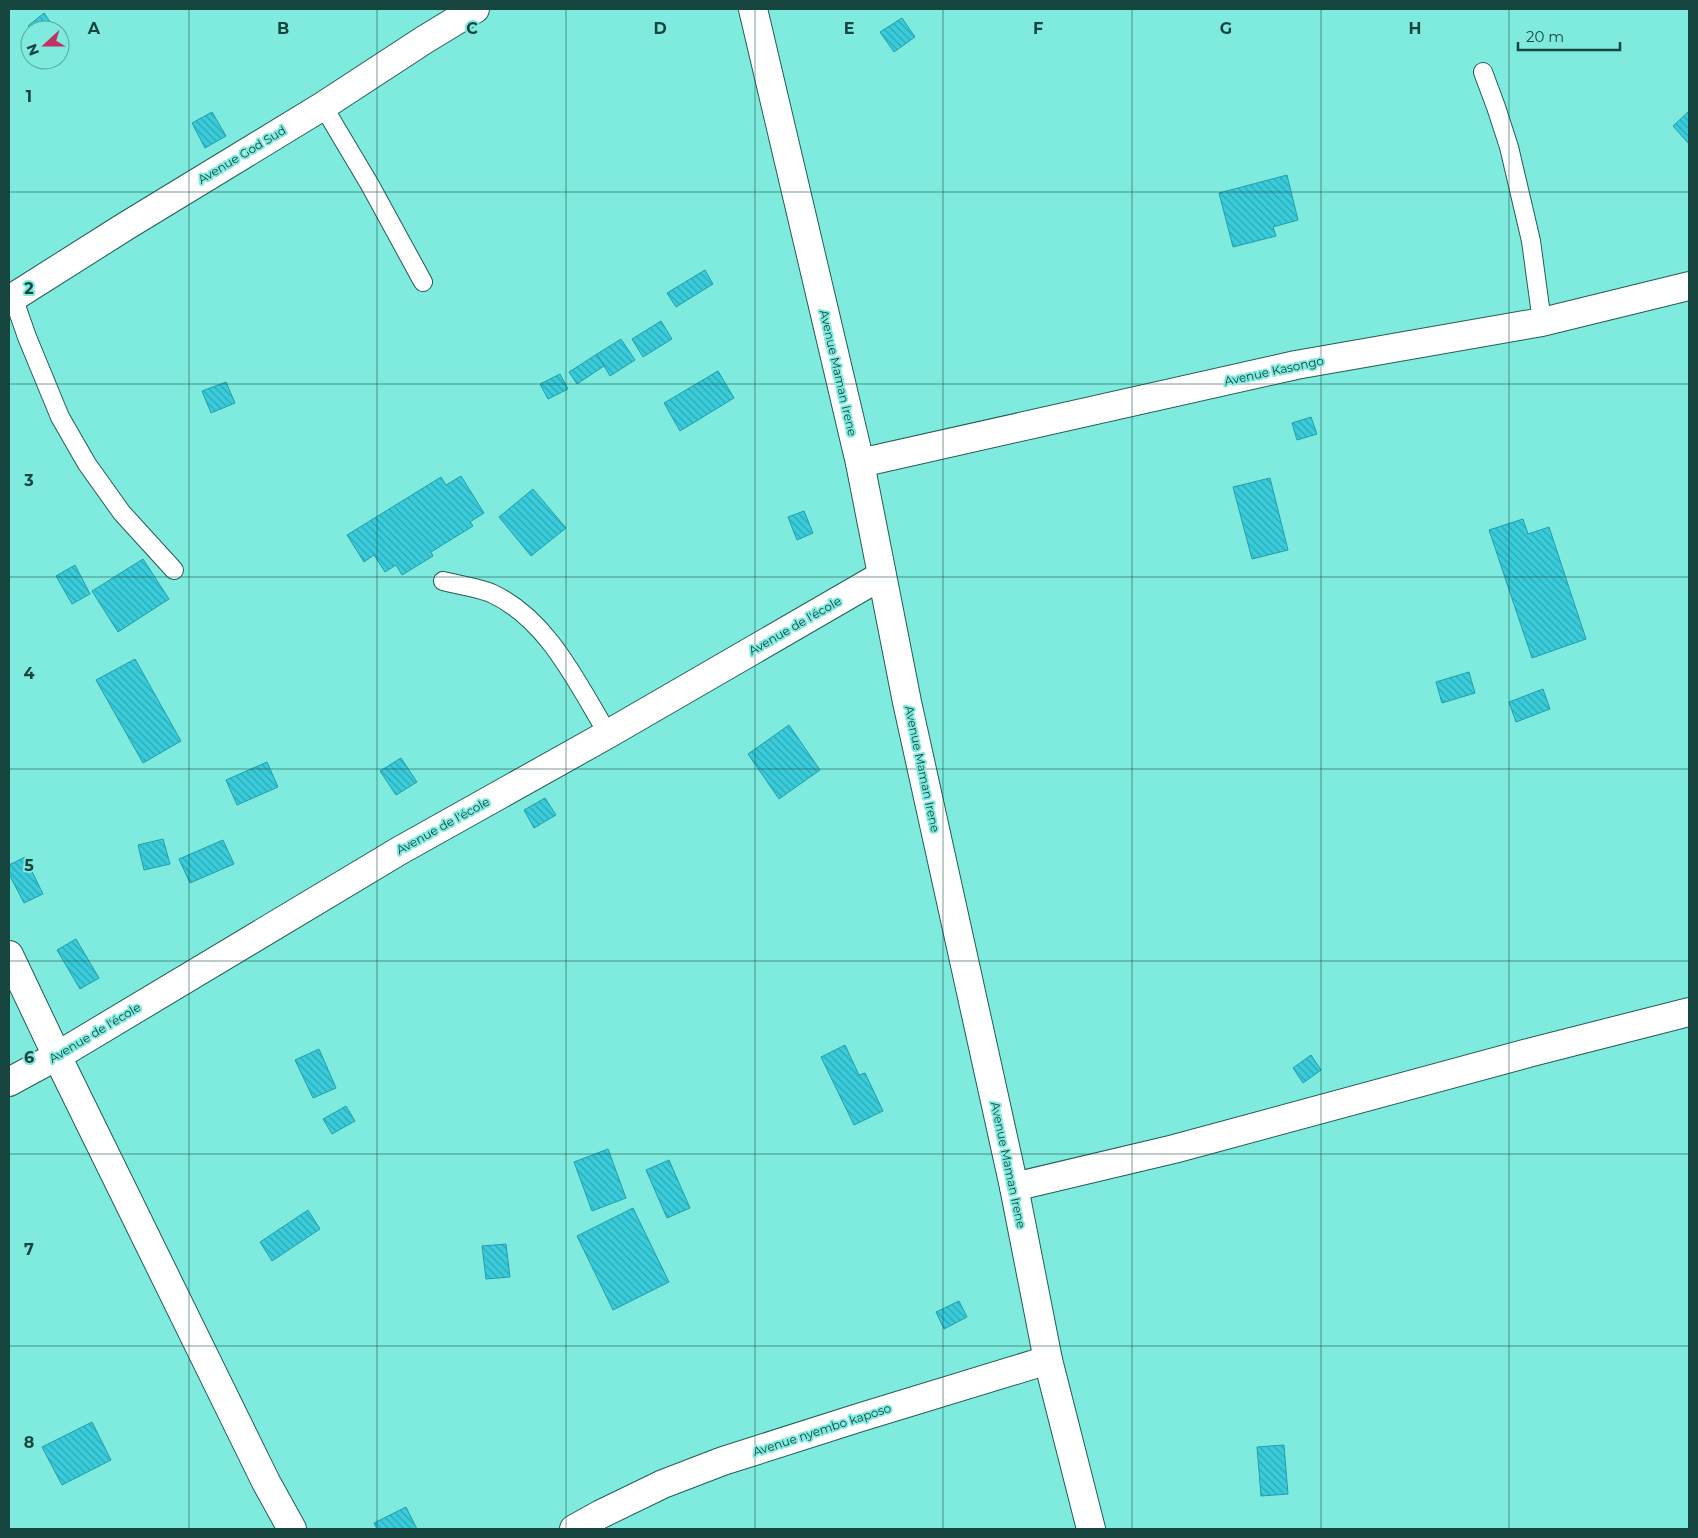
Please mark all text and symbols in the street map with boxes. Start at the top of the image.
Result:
text: A [87,19,101,38]
text: B [277,19,289,38]
text: C [466,19,478,38]
text: D [653,19,667,38]
text: E [844,19,854,38]
text: F [1033,19,1043,38]
text: G [1220,19,1232,38]
text: H [1409,19,1421,38]
north arrow [20,20,70,70]
scale bar [1518,20,1620,52]
text: 20 m [1526,27,1564,46]
text: N [22,41,43,58]
text: 1 [26,87,32,106]
street label: Avenue God Sud [195,122,289,187]
text: 2 [24,279,34,298]
street label: Avenue Maman Irene [817,308,860,437]
street label: Avenue Kasongo [1223,353,1325,388]
text: 3 [23,471,34,490]
street label: Avenue de l'école [746,593,844,658]
text: 4 [23,664,35,683]
street label: Avenue Maman Irene [902,704,943,834]
street label: Avenue de l'école [393,794,492,857]
text: 5 [24,856,34,875]
street label: Avenue de l'école [46,999,143,1066]
text: 6 [24,1048,34,1067]
street label: Avenue Maman Irene [988,1100,1029,1230]
text: 7 [24,1240,34,1259]
street label: Avenue nyembo kaposo [751,1400,893,1459]
text: 8 [24,1433,34,1452]

